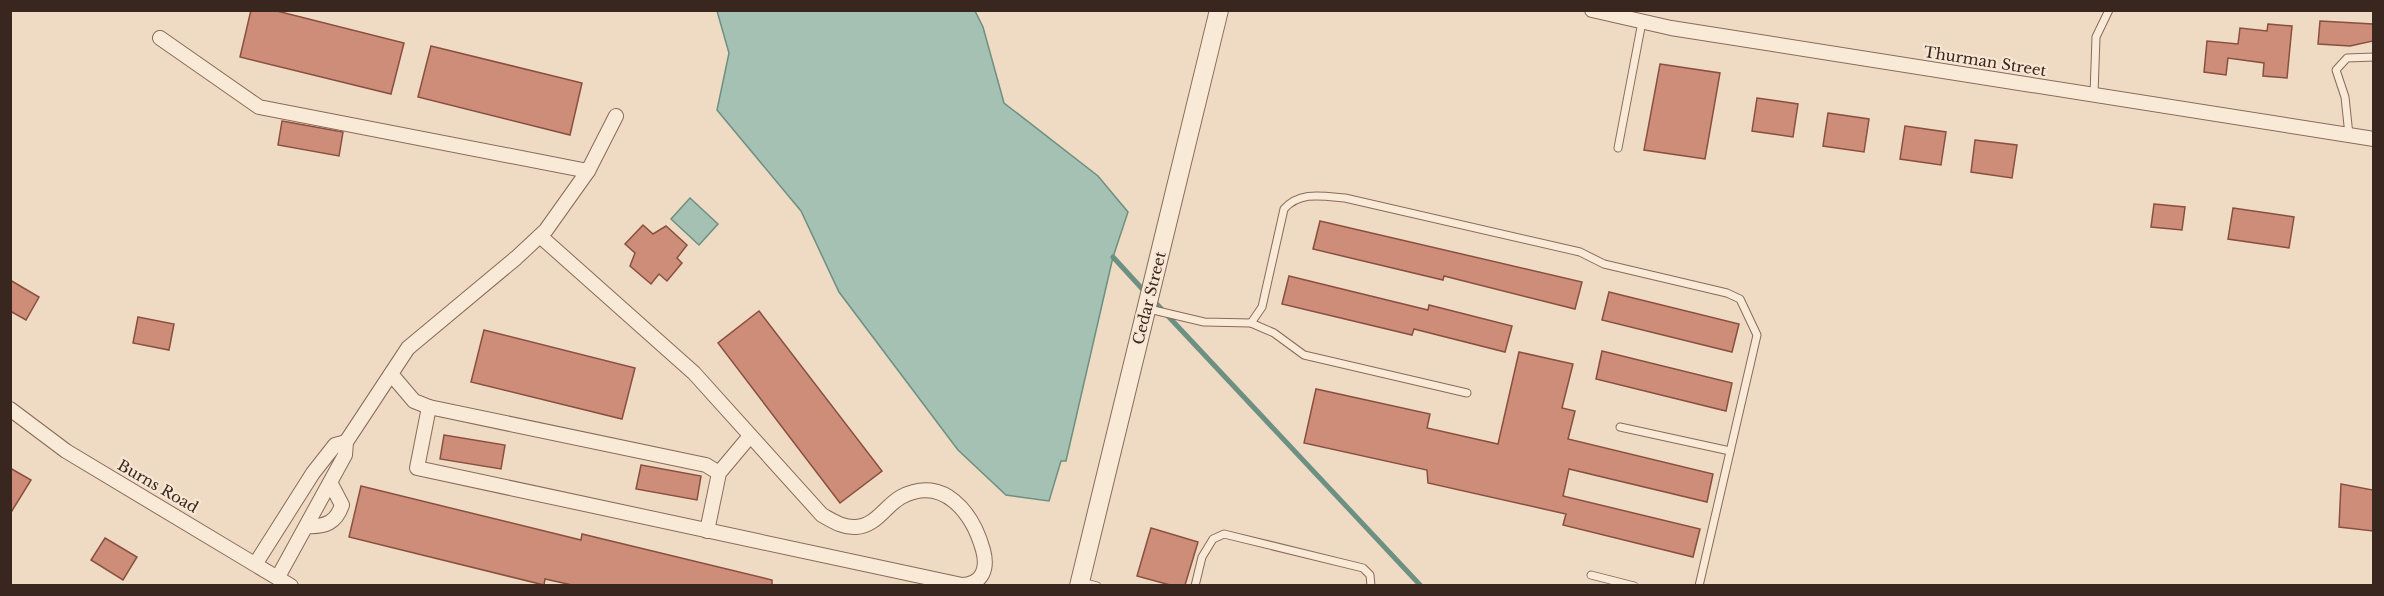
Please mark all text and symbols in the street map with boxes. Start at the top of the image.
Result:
street label: Thurman Street [1922,42,2048,80]
street label: Cedar Street [1128,249,1170,347]
street label: Burns Road [114,455,202,517]

